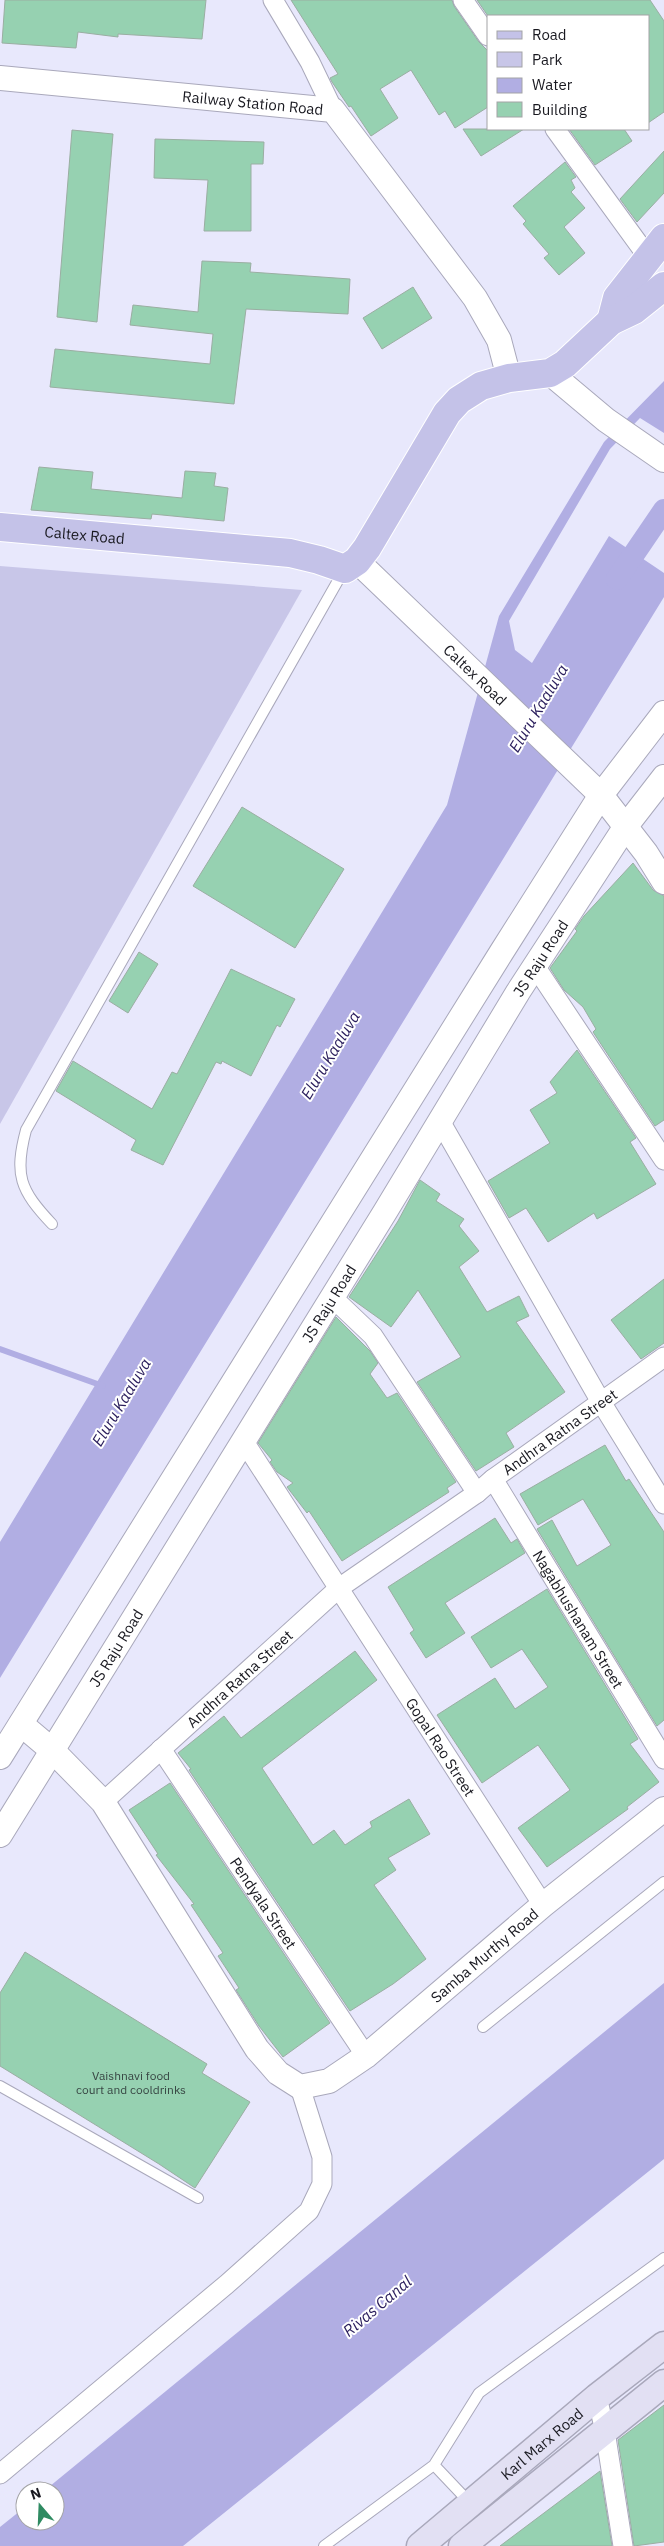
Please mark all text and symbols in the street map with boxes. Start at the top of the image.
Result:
legend [487,15,649,130]
text: Road [532,25,567,44]
text: Park [532,50,562,69]
text: Water [532,75,573,94]
street label: Railway Station Road [181,86,324,119]
text: Building [532,100,587,119]
street label: Caltex Road [44,522,126,548]
street label: Caltex Road [440,640,511,709]
water label: Eluru Kaaluva [504,661,572,755]
street label: JS Raju Road [508,916,572,1000]
water label: Eluru Kaaluva [296,1008,364,1102]
street label: JS Raju Road [297,1261,360,1346]
water label: Eluru Kaaluva [87,1355,155,1449]
street label: Andhra Ratna Street [498,1384,620,1479]
street label: Nagabhushanam Street [529,1546,628,1692]
street label: JS Raju Road [85,1606,147,1690]
street label: Andhra Ratna Street [182,1626,296,1731]
street label: Gopal Rao Street [402,1694,480,1800]
street label: Pendyala Street [226,1853,301,1952]
street label: Samba Murthy Road [426,1904,542,2006]
house number: Vaishnavi food court and cooldrinks [76,2068,186,2097]
water label: Rivas Canal [338,2271,416,2341]
street label: Karl Marx Road [497,2404,587,2484]
north arrow [15,2481,65,2531]
text: N [28,2484,43,2504]

